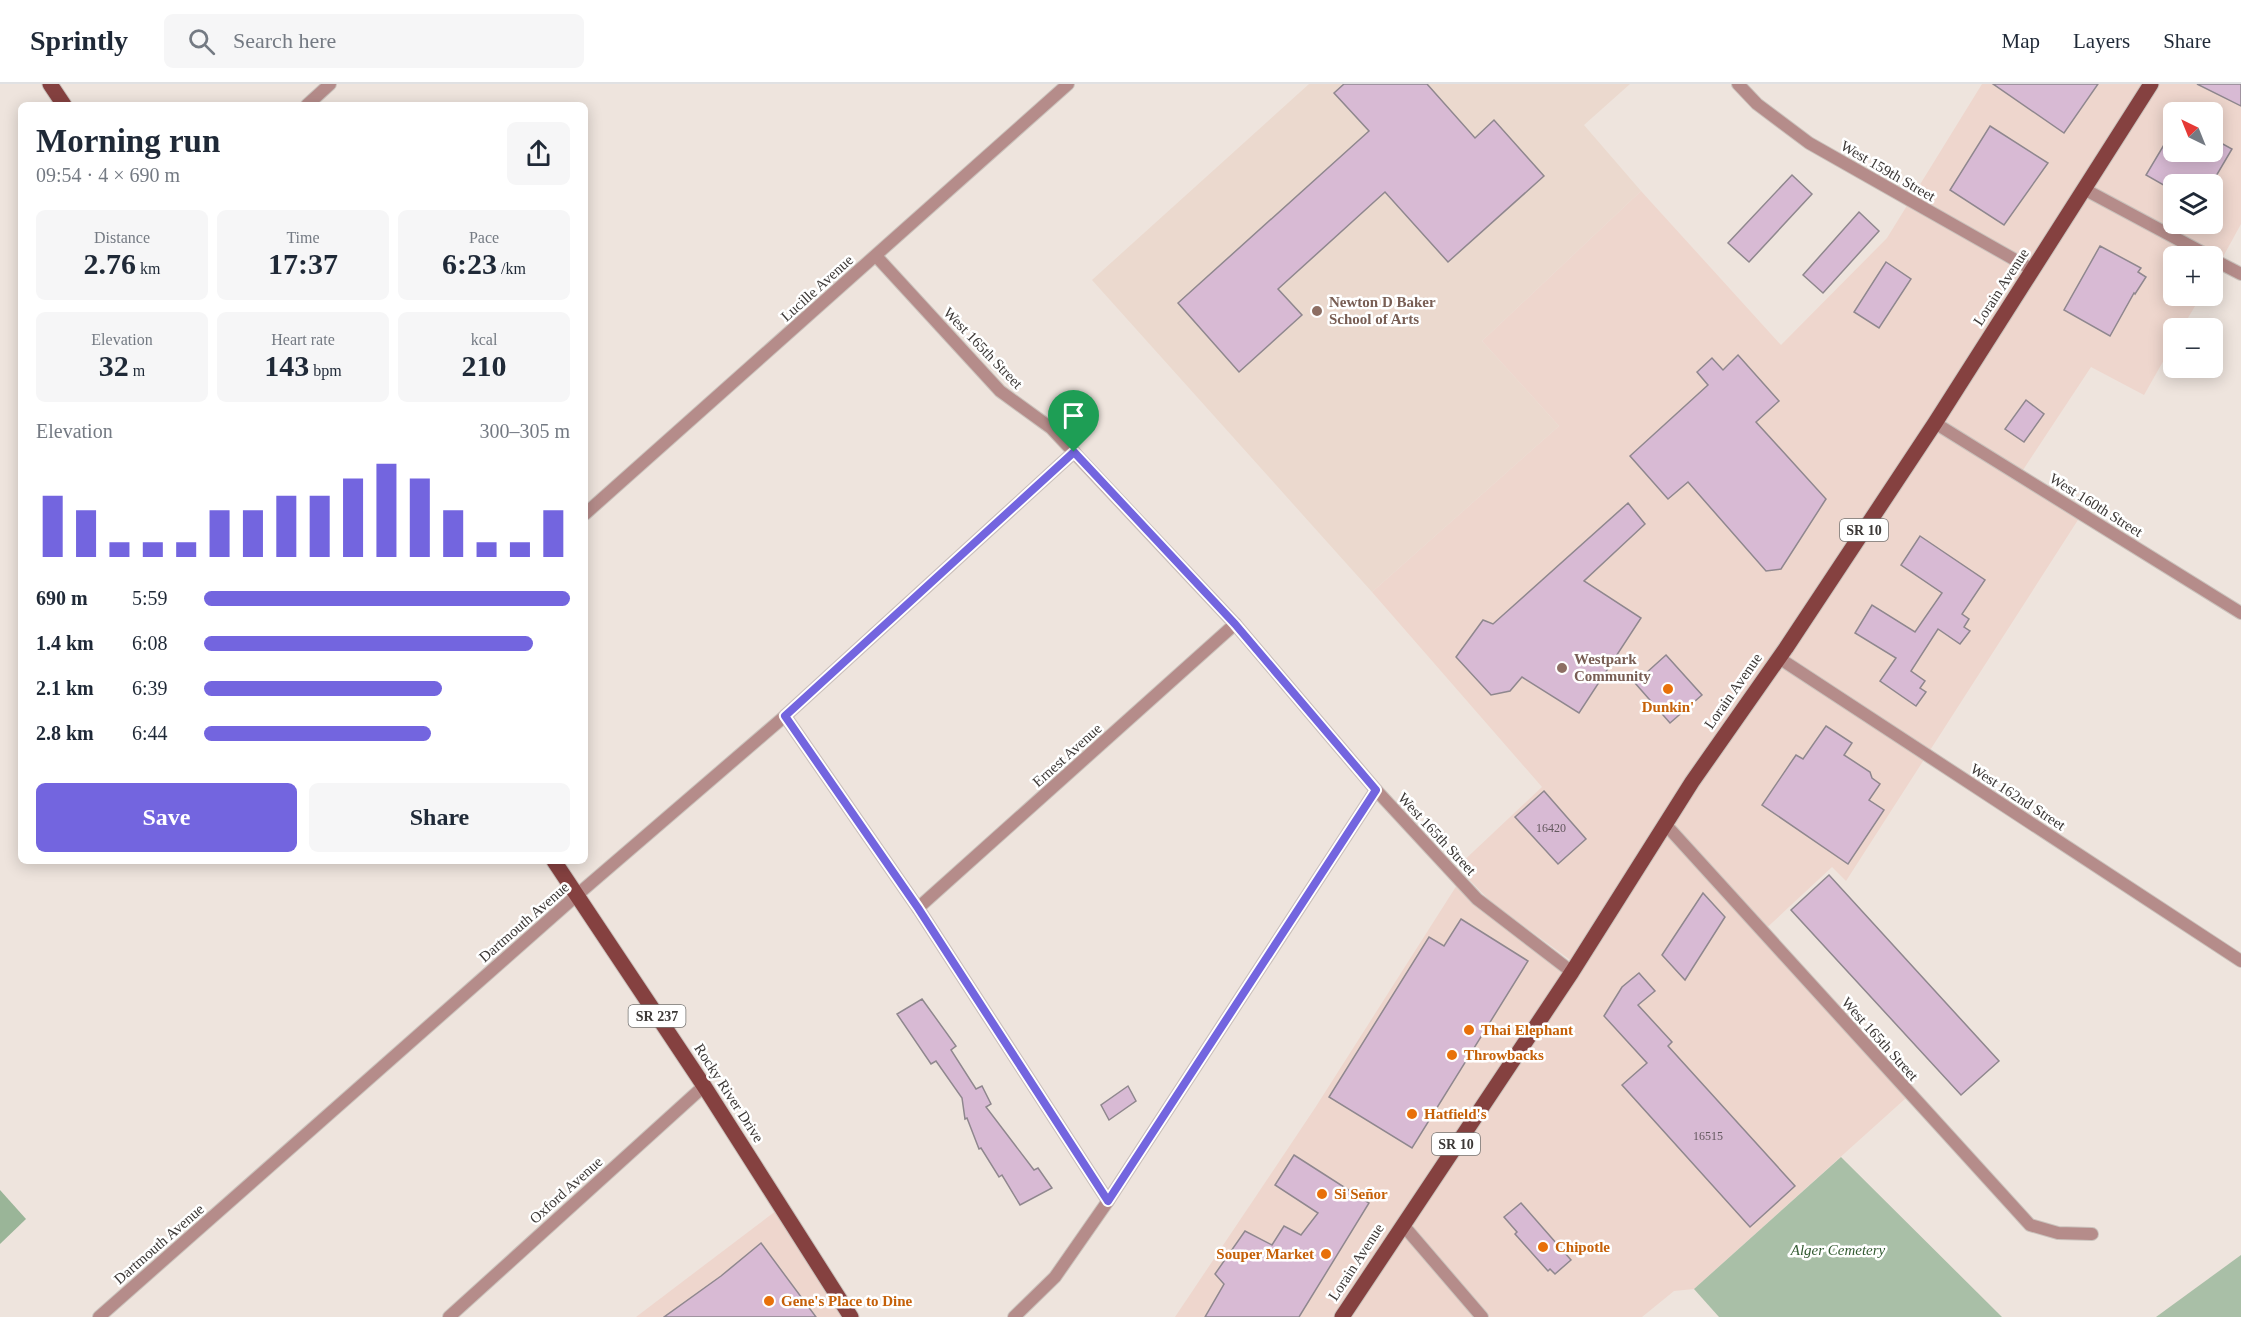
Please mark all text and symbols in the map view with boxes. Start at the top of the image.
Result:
search box [164,14,584,68]
text: Sprintly [30,25,128,56]
icon: search [185,25,218,58]
text: Search here [233,28,336,53]
text: Map [2002,29,2040,53]
text: Layers [2073,29,2130,53]
text: Share [2163,29,2211,53]
north arrow [2163,102,2223,162]
map controls [2163,102,2223,378]
button: share [507,122,570,185]
text: Morning run [36,123,220,159]
street label: West 159th Street [1838,138,1939,205]
text: 09:54 · 4 × 690 m [36,164,180,186]
button: layers [2163,174,2223,234]
text: Distance [94,229,150,246]
text: Time [286,229,320,246]
text: Pace [469,229,499,246]
street label: Lorain Avenue [1970,245,2032,328]
button: + [2163,246,2223,306]
text: 2.76 [84,247,136,280]
text: 17:37 [268,247,338,280]
text: 6:23 [442,247,497,280]
street label: Lucille Avenue [778,251,856,324]
text: km [136,260,160,277]
text: /km [497,260,526,277]
place label: Newton D Baker School of Arts [1329,294,1436,327]
street label: West 165th Street [940,304,1026,392]
marker: Newton D Baker School of Arts [1310,304,1324,318]
button: − [2163,318,2223,378]
text: Elevation [91,331,153,348]
text: Heart rate [271,331,335,348]
text: kcal [471,331,497,348]
text: 32 [99,349,129,382]
text: 143 [264,349,309,382]
text: 210 [462,349,507,382]
text: m [129,362,145,379]
text: bpm [309,362,342,379]
pin [1048,390,1099,452]
icon: arrive [1057,399,1090,432]
text: Elevation [36,420,113,442]
text: 300–305 m [479,420,570,442]
street label: West 160th Street [2047,470,2146,540]
road number: SR 10 [1840,519,1888,541]
text: 690 m [36,587,88,609]
text: 5:59 [132,587,168,609]
text: 1.4 km [36,632,94,654]
text: 6:08 [132,632,168,654]
street label: Lorain Avenue [1701,650,1765,732]
place label: Westpark Community [1574,651,1651,684]
marker: Westpark Community [1555,661,1569,675]
text: 2.1 km [36,677,94,699]
text: 6:39 [132,677,168,699]
marker: Dunkin' [1661,682,1675,696]
place label: Dunkin' [1642,699,1694,715]
street label: Ernest Avenue [1029,720,1105,790]
text: 2.8 km [36,722,94,744]
text: 6:44 [132,722,168,744]
street label: West 162nd Street [1968,760,2069,834]
button: Save [36,783,297,852]
button: Share [309,783,570,852]
street label: West 165th Street [1395,790,1480,879]
house number: 16420 [1536,821,1566,835]
street label: Dartmouth Avenue [476,879,572,965]
street label: West 165th Street [1838,994,1922,1084]
road number: SR 237 [628,1005,686,1027]
place label: Thai Elephant [1481,1022,1573,1038]
marker: Thai Elephant [1462,1023,1476,1037]
street label: Rocky River Drive [691,1041,767,1146]
place label: Throwbacks [1464,1047,1544,1063]
marker: Throwbacks [1445,1048,1459,1062]
place label: Hatfield's [1424,1106,1487,1122]
marker: Hatfield's [1405,1107,1419,1121]
house number: 16515 [1693,1129,1723,1143]
road number: SR 10 [1432,1133,1480,1155]
street label: Oxford Avenue [527,1153,606,1227]
place label: Si Señor [1334,1186,1388,1202]
marker: Si Señor [1315,1187,1329,1201]
street label: Dartmouth Avenue [111,1201,207,1287]
street label: Lorain Avenue [1325,1220,1387,1303]
place label: Chipotle [1555,1239,1610,1255]
marker: Chipotle [1536,1240,1550,1254]
park label: Alger Cemetery [1790,1242,1886,1258]
place label: Souper Market [1216,1246,1314,1262]
marker: Souper Market [1319,1247,1333,1261]
place label: Gene's Place to Dine [781,1293,913,1309]
marker: Gene's Place to Dine [762,1294,776,1308]

